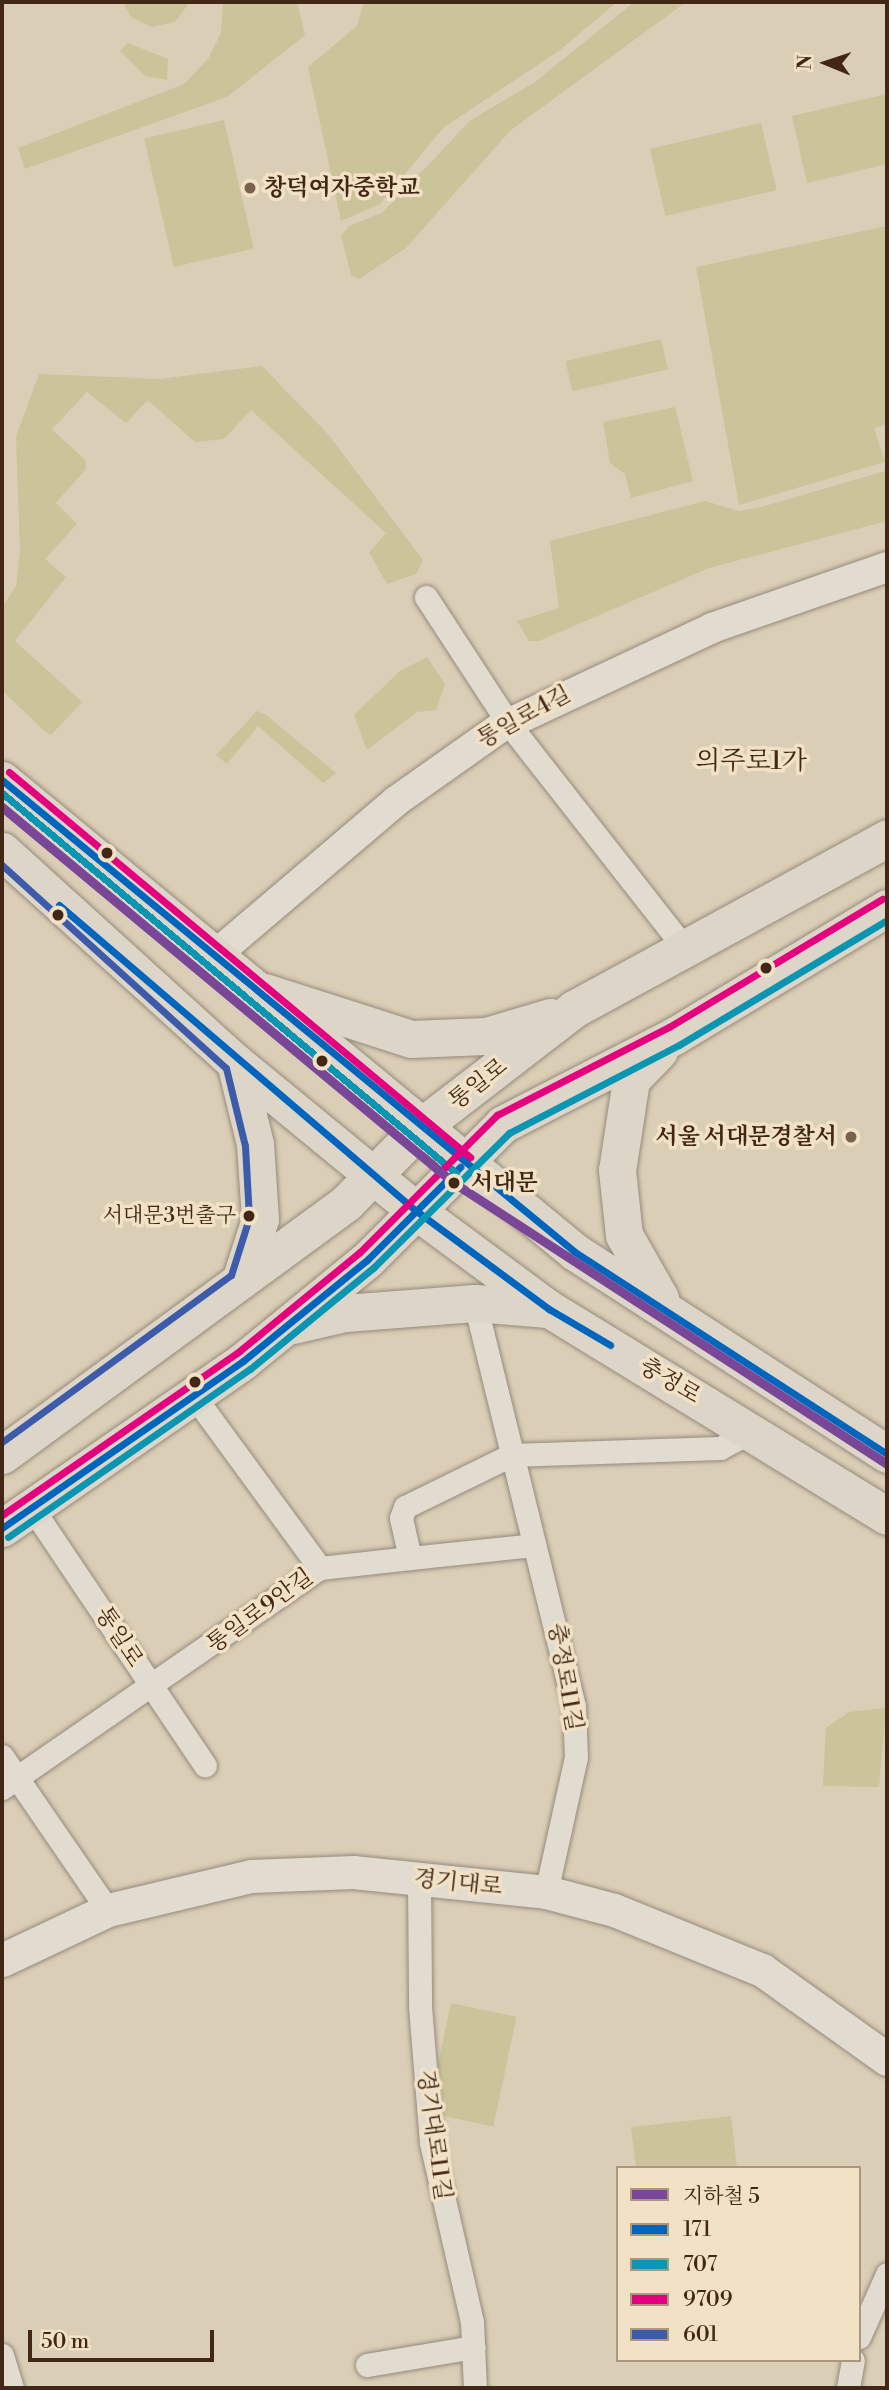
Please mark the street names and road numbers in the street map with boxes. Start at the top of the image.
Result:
street label: 통일로4길 [472,680,576,754]
street label: 통일로 [443,1053,513,1115]
street label: 충정로 [634,1352,706,1410]
street label: 통일로9안길 [201,1563,319,1659]
street label: 통일로 [89,1602,149,1672]
street label: 충정로11길 [542,1621,588,1733]
street label: 경기대로 [412,1865,504,1901]
street label: 경기대로11길 [411,2068,457,2202]

